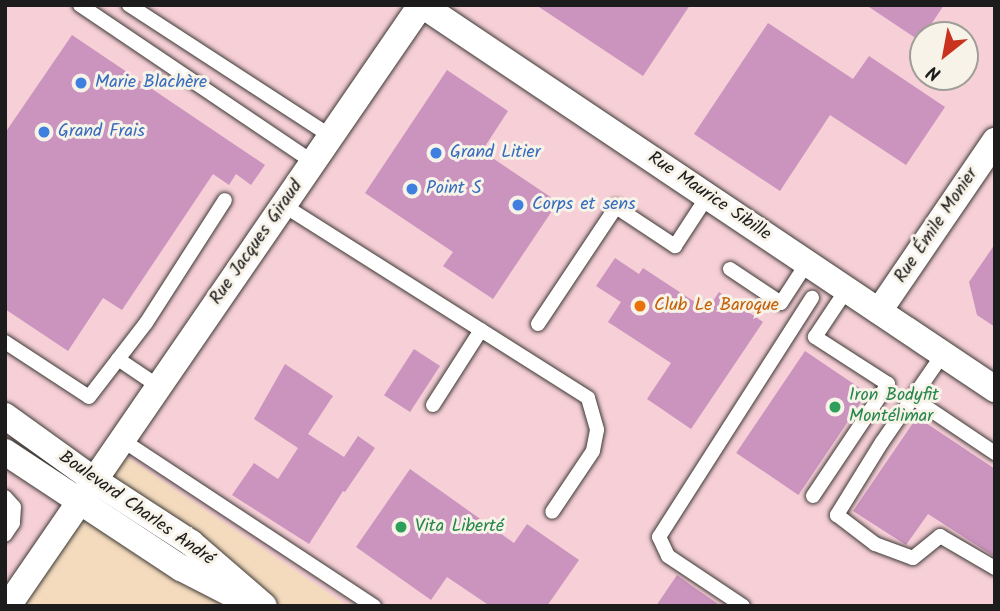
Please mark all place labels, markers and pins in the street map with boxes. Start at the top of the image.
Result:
place label: Marie Blachère [95,72,207,94]
marker: Marie Blachère [73,75,89,91]
place label: Grand Frais [58,121,145,143]
marker: Grand Frais [36,124,52,140]
place label: Grand Litier [450,142,541,164]
marker: Grand Litier [428,145,444,161]
place label: Point S [426,178,482,200]
marker: Point S [404,181,420,197]
place label: Corps et sens [532,194,636,216]
marker: Corps et sens [510,197,526,213]
place label: Club Le Baroque [654,295,779,317]
marker: Club Le Baroque [632,298,648,314]
place label: Iron Bodyfit Montélimar [849,386,939,428]
marker: Iron Bodyfit Montélimar [827,399,843,415]
place label: Vita Liberté [415,516,504,538]
marker: Vita Liberté [393,519,409,535]

